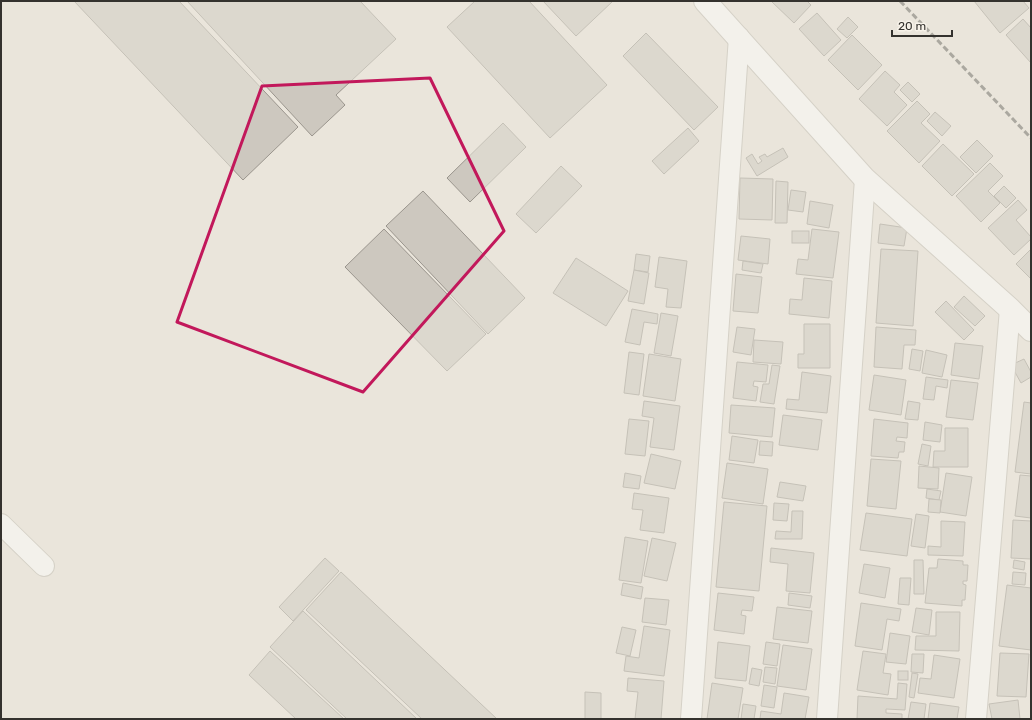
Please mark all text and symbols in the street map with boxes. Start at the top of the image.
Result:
scale bar [892,12,952,38]
text: 20 m [898,19,926,33]

